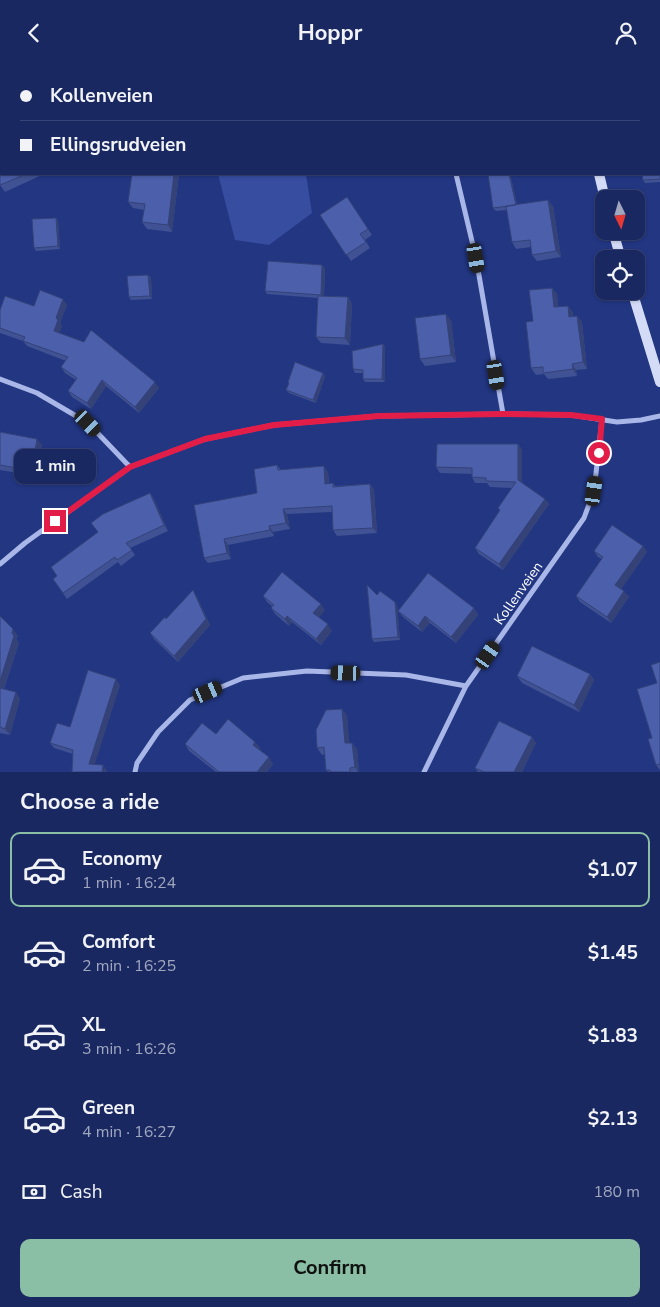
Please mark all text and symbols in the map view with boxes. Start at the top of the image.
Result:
text: Hoppr [298,18,362,48]
icon: back [20,19,48,47]
icon: person [612,19,640,47]
text: Kollenveien [50,83,153,109]
text: Ellingsrudveien [50,132,186,158]
north arrow [595,190,645,240]
map controls [595,190,645,300]
car [466,242,485,274]
button: locate [595,250,645,300]
car [486,359,505,391]
car [72,407,103,439]
route start [588,442,610,464]
callout: 1 min [14,449,96,483]
text: 1 min [34,455,76,477]
car [584,475,603,507]
route end [44,510,66,532]
street label: Kollenveien [490,558,547,629]
car [473,638,502,672]
car [330,665,361,681]
car [191,679,224,705]
text: Choose a ride [20,787,159,817]
text: Economy [82,846,162,872]
icon: car [22,847,67,892]
text: $1.07 [588,857,638,883]
text: 1 min · 16:24 [82,872,176,894]
text: Comfort [82,929,155,955]
icon: car [22,930,67,975]
text: $1.45 [588,940,638,966]
text: 2 min · 16:25 [82,955,176,977]
text: XL [82,1012,105,1038]
icon: car [22,1013,67,1058]
text: $1.83 [588,1023,638,1049]
text: 3 min · 16:26 [82,1038,176,1060]
text: Green [82,1095,135,1121]
icon: car [22,1096,67,1141]
text: $2.13 [588,1106,638,1132]
text: 4 min · 16:27 [82,1121,176,1143]
icon: cash [20,1178,48,1206]
text: Cash [60,1179,102,1205]
text: 180 m [593,1181,640,1203]
button: Confirm [20,1239,640,1297]

